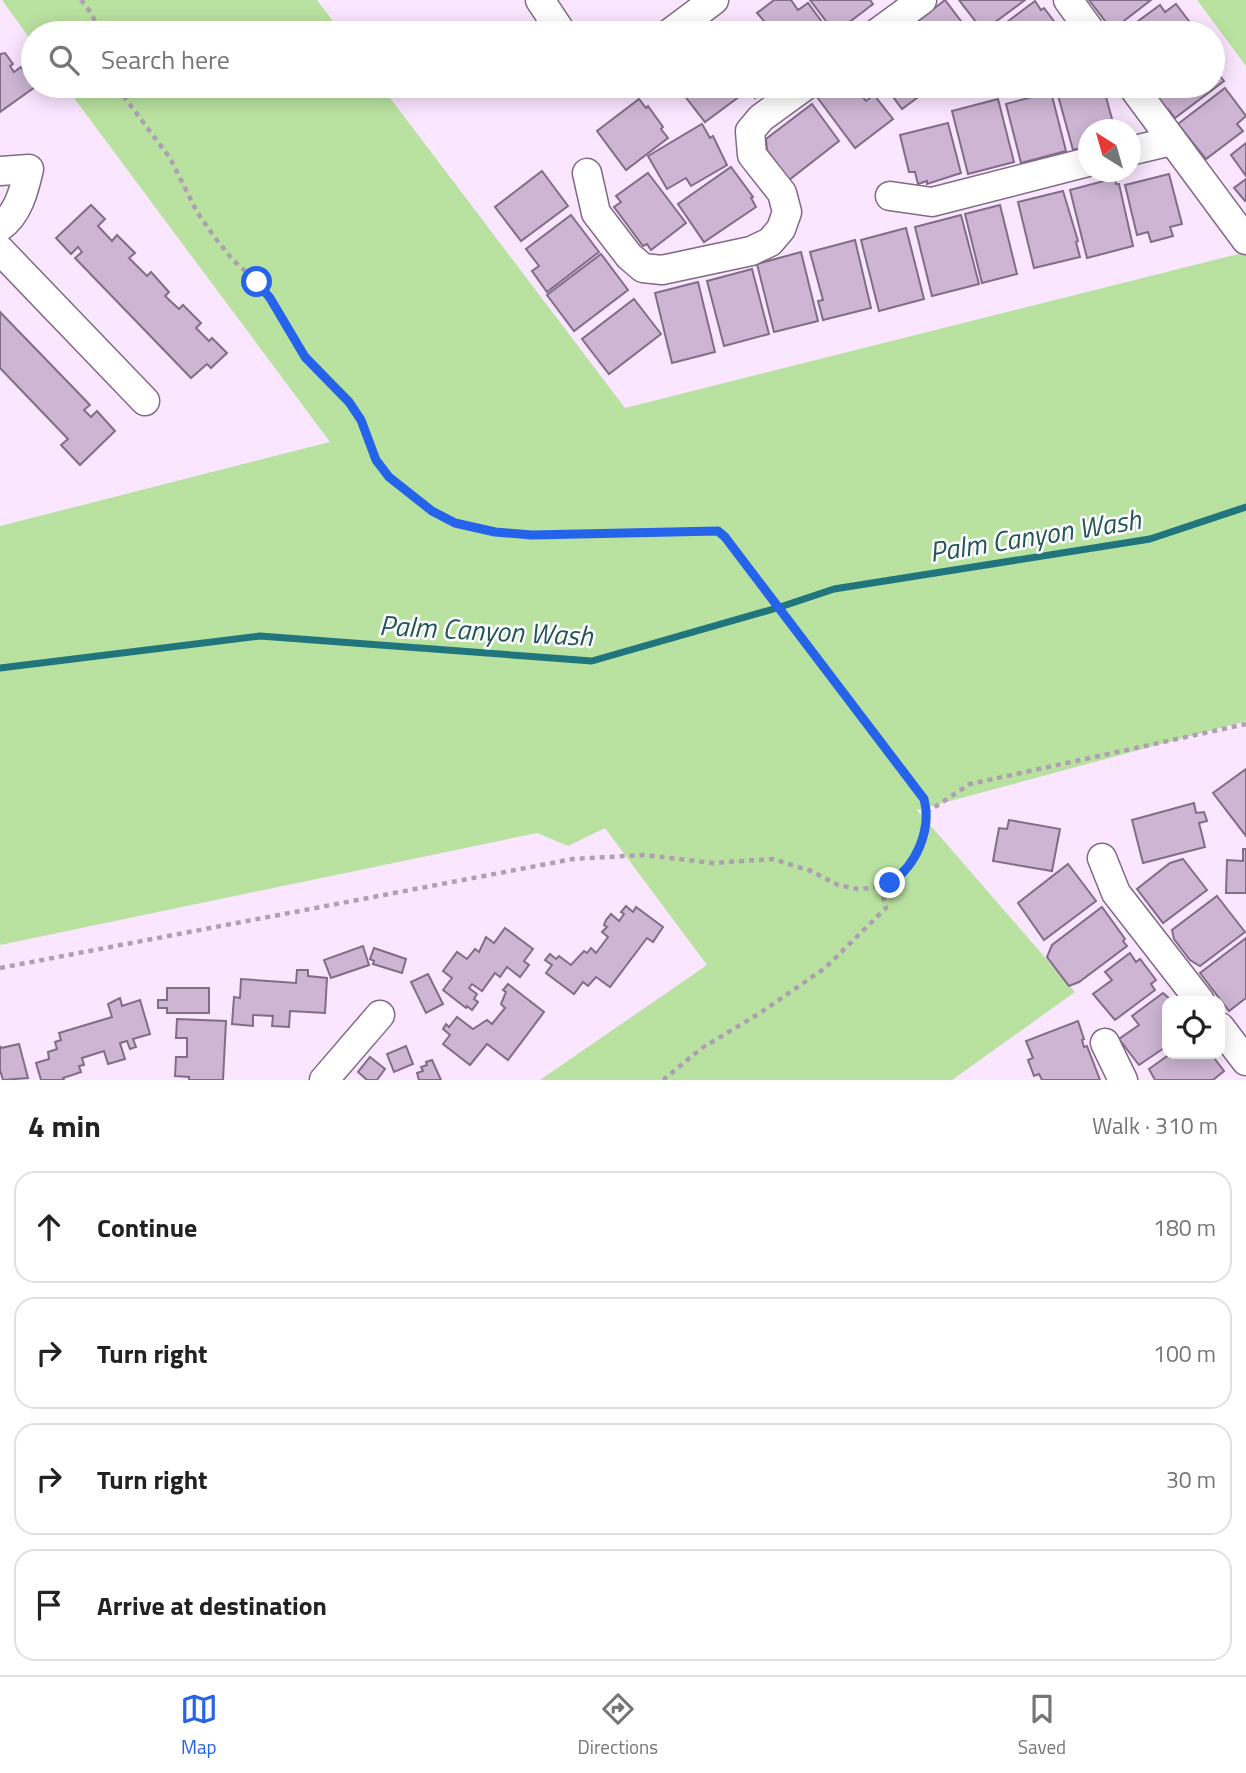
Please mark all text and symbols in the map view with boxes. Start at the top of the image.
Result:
search box [21,21,1225,98]
text: Search here [101,40,230,79]
icon: search [45,41,83,79]
north arrow [1078,119,1141,182]
route start [241,266,272,297]
water label: Palm Canyon Wash [926,497,1145,573]
water label: Palm Canyon Wash [378,603,595,657]
route end [874,867,905,898]
map controls [1162,996,1225,1059]
button: locate [1162,996,1225,1059]
text: 4 min [28,1103,101,1149]
text: Walk · 310 m [1092,1108,1218,1143]
icon: ahead [30,1208,68,1246]
text: Continue [97,1208,197,1247]
text: 180 m [1153,1210,1216,1245]
icon: right [30,1334,68,1372]
text: Turn right [97,1334,208,1373]
text: 100 m [1153,1336,1216,1371]
icon: right [30,1460,68,1498]
text: Turn right [97,1460,208,1499]
text: 30 m [1166,1462,1216,1497]
icon: arrive [30,1586,68,1624]
text: Arrive at destination [97,1586,327,1625]
tab: Map [180,1690,218,1761]
tab: Directions [578,1690,658,1761]
tab: Saved [1018,1690,1066,1761]

